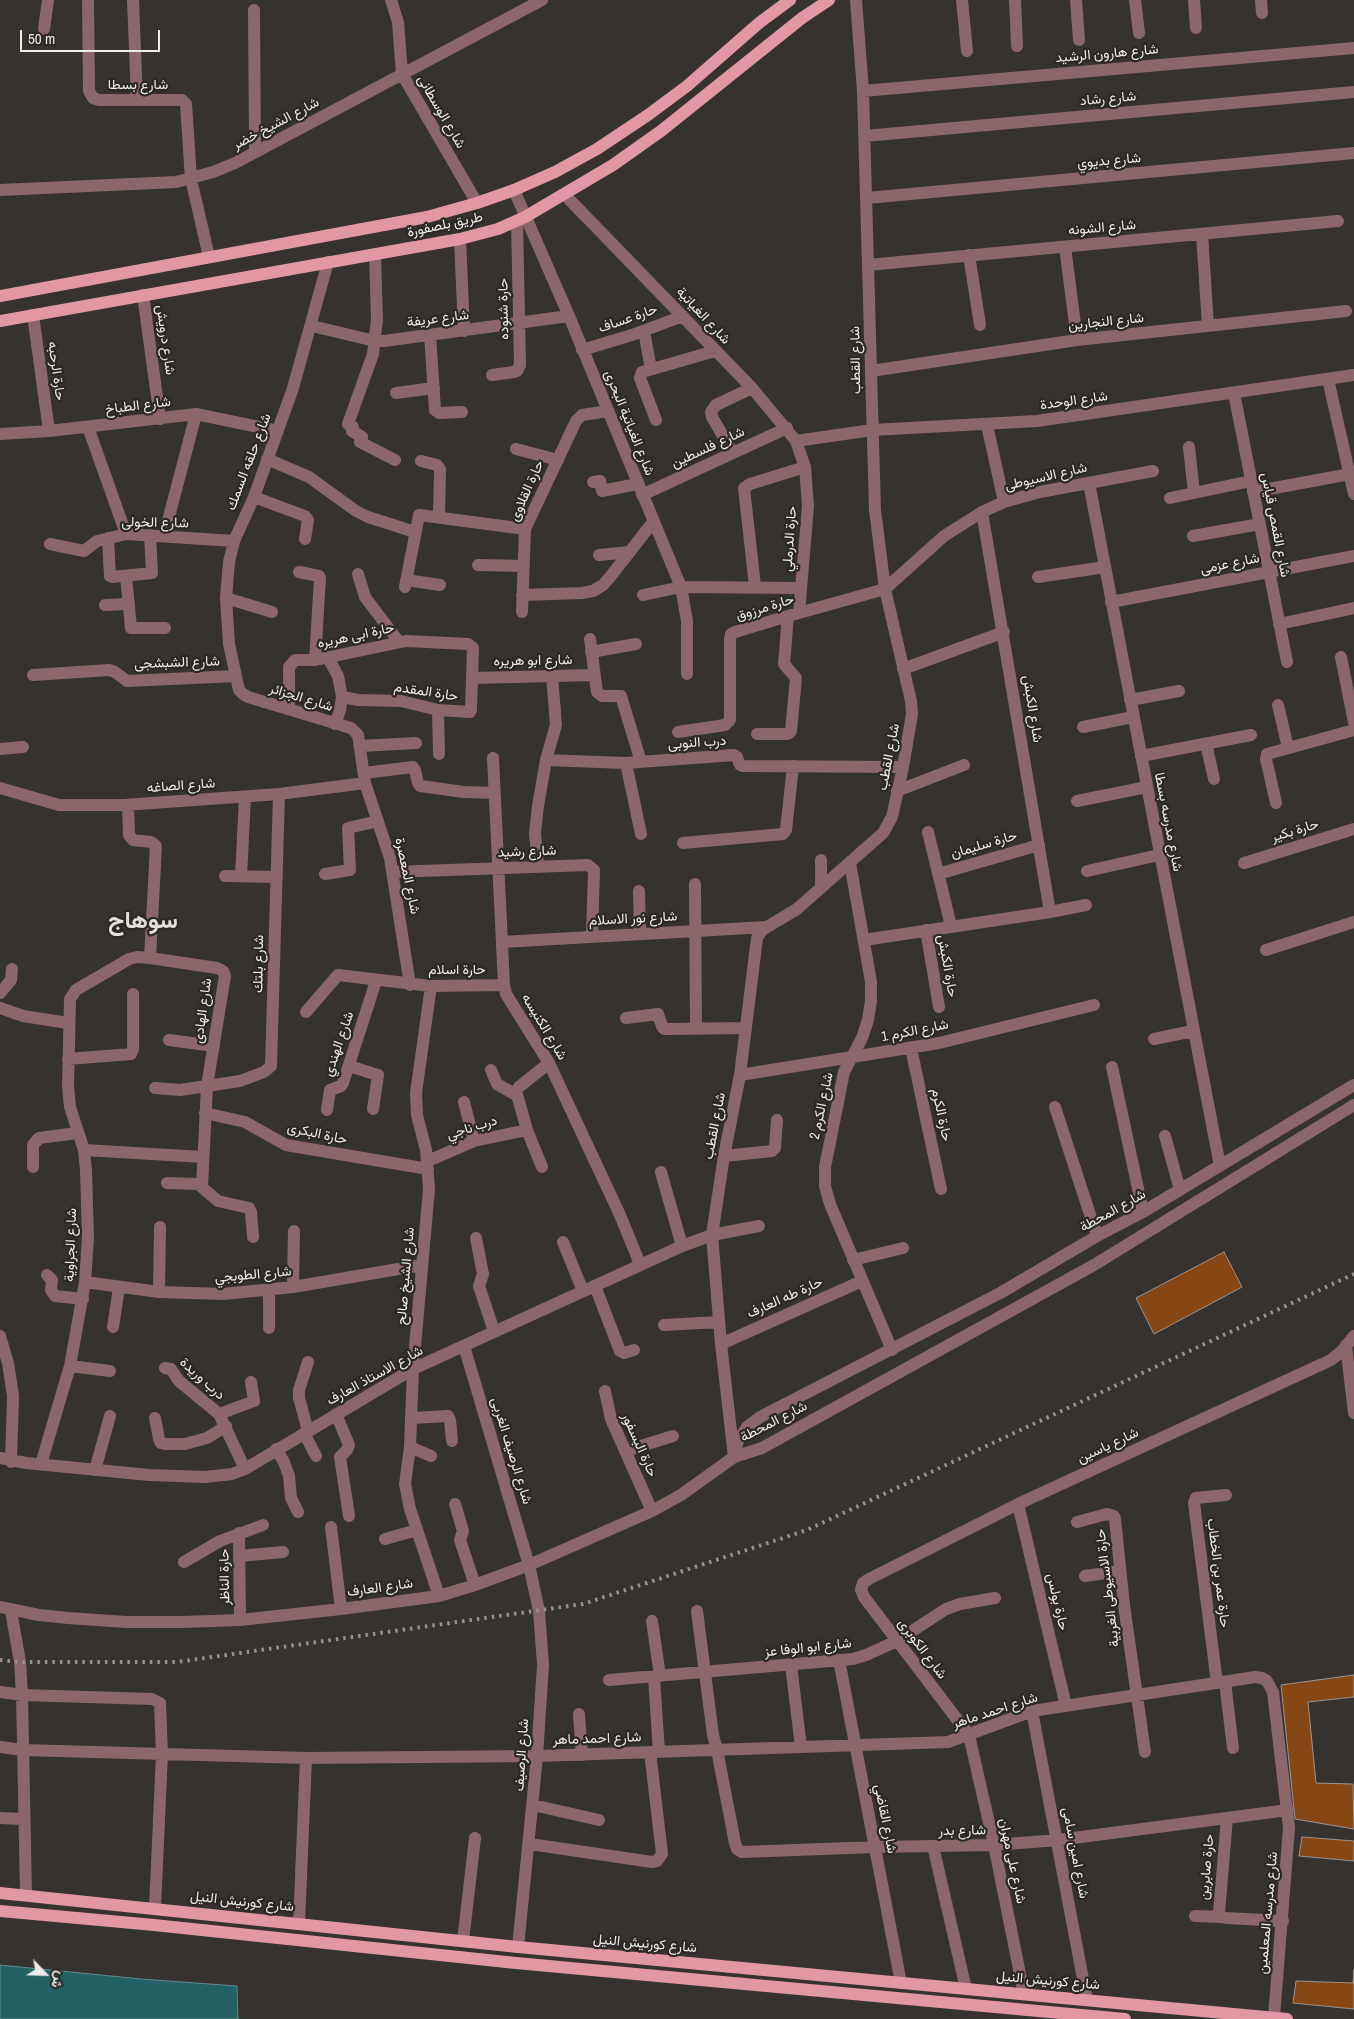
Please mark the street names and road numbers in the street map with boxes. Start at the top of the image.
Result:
street label: شارع هارون الرشيد [1055,41,1159,67]
street label: شارع الوسطانى [413,72,469,152]
street label: شارع بسطا [108,77,168,93]
street label: شارع رشاد [1079,88,1137,110]
street label: شارع الشيخ خضر [230,94,322,154]
street label: شارع بديوي [1076,150,1142,172]
street label: طريق بلصفورة [406,209,484,241]
street label: شارع الشونه [1067,217,1137,239]
street label: حارة شنوده [495,278,513,340]
street label: شارع الغياتية [672,284,734,348]
street label: حارة عساف [596,301,660,337]
street label: شارع درويش [152,304,178,376]
street label: شارع عريفة [406,307,470,331]
street label: شارع النجارين [1067,310,1145,334]
street label: شارع القطب [847,326,865,394]
street label: حارة الرحبه [44,340,68,402]
street label: شارع الغياتية البحرى [600,368,658,478]
street label: شارع الوحدة [1039,388,1109,414]
street label: شارع الطباخ [104,394,172,418]
street label: شارع حلقه السمك [223,411,275,513]
street label: شارع فلسطين [669,424,747,472]
street label: حارة القلاوى [506,458,548,524]
street label: شارع الاسيوطى [1003,459,1089,495]
street label: شارع القمص قياس [1257,471,1293,579]
street label: حارة الدرملي [779,506,801,572]
street label: شارع الخولى [121,514,189,532]
street label: شارع عزمى [1199,550,1261,578]
street label: حارة مرزوق [734,591,796,625]
street label: حارة ابى هريره [316,620,396,652]
street label: شارع ابو هريره [493,652,573,670]
street label: شارع الشبشجى [134,653,220,673]
street label: شارع الكبش [1018,674,1046,744]
street label: حارة المقدم [393,679,459,705]
street label: شارع الجزائر [267,680,335,716]
street label: شارع القطب [874,722,904,792]
street label: درب النوبى [667,733,727,753]
street label: شارع مدرسه بسطا [1150,771,1186,873]
street label: شارع الصاغه [146,775,216,797]
street label: حارة بكير [1269,816,1321,846]
street label: حارة سليمان [949,828,1019,862]
street label: شارع المعصرة [391,836,423,916]
street label: شارع رشيد [497,843,557,861]
street label: شارع نور الاسلام [588,908,678,930]
street label: حارة الكبش [933,933,961,999]
street label: شارع بلتك [250,935,268,993]
street label: حارة اسلام [428,962,486,978]
street label: شارع الهادى [190,977,216,1045]
street label: شارع الكنيسه [518,991,570,1063]
street label: شارع الهندي [320,1009,358,1079]
street label: شارع الكرم 1 [880,1016,950,1046]
street label: شارع الكرم 2 [807,1071,837,1141]
street label: حارة الكرم [927,1087,955,1143]
street label: شارع القطب [700,1091,730,1161]
street label: درب ناجي [445,1112,499,1144]
street label: حارة البكرى [285,1119,349,1149]
street label: شارع المحطة [1077,1186,1149,1236]
street label: شارع الجراوية [61,1208,81,1282]
street label: شارع الشيخ صالح [393,1226,419,1326]
street label: شارع الطوبجي [214,1263,292,1287]
street label: حارة طه العارف [745,1274,825,1322]
street label: شارع الاستاذ العارف [324,1343,426,1409]
street label: درب وريدة [176,1354,228,1404]
street label: شارع الرصيف الغربى [487,1396,535,1506]
street label: شارع المحطة [738,1398,810,1446]
street label: حارة البسفور [617,1410,661,1480]
street label: شارع ياسين [1075,1424,1141,1468]
street label: حارة عمر بن الخطاب [1203,1517,1233,1629]
street label: حارة الاسيوطى الغربية [1092,1528,1124,1648]
street label: حارة الناظر [216,1549,234,1605]
street label: حارة بولس [1042,1572,1072,1632]
street label: شارع العارف [346,1575,414,1601]
street label: شارع الكوبرى [894,1615,950,1683]
street label: شارع ابو الوفا عز [764,1635,852,1661]
street label: شارع احمد ماهر [950,1689,1040,1733]
street label: شارع الرصيف [511,1718,533,1792]
street label: شارع احمد ماهر [552,1729,642,1749]
street label: شارع القاضي [870,1783,900,1855]
street label: شارع امين سامى [1058,1806,1092,1900]
street label: شارع على مهران [995,1817,1029,1905]
street label: شارع بدر [938,1822,986,1840]
street label: حارة صابرين [1196,1833,1218,1901]
street label: شارع مدرسه المعلمين [1254,1851,1282,1975]
street label: شارع كورنيش النيل [189,1888,295,1916]
street label: شارع كورنيش النيل [592,1931,698,1957]
street label: شارع كورنيش النيل [995,1968,1101,1994]

